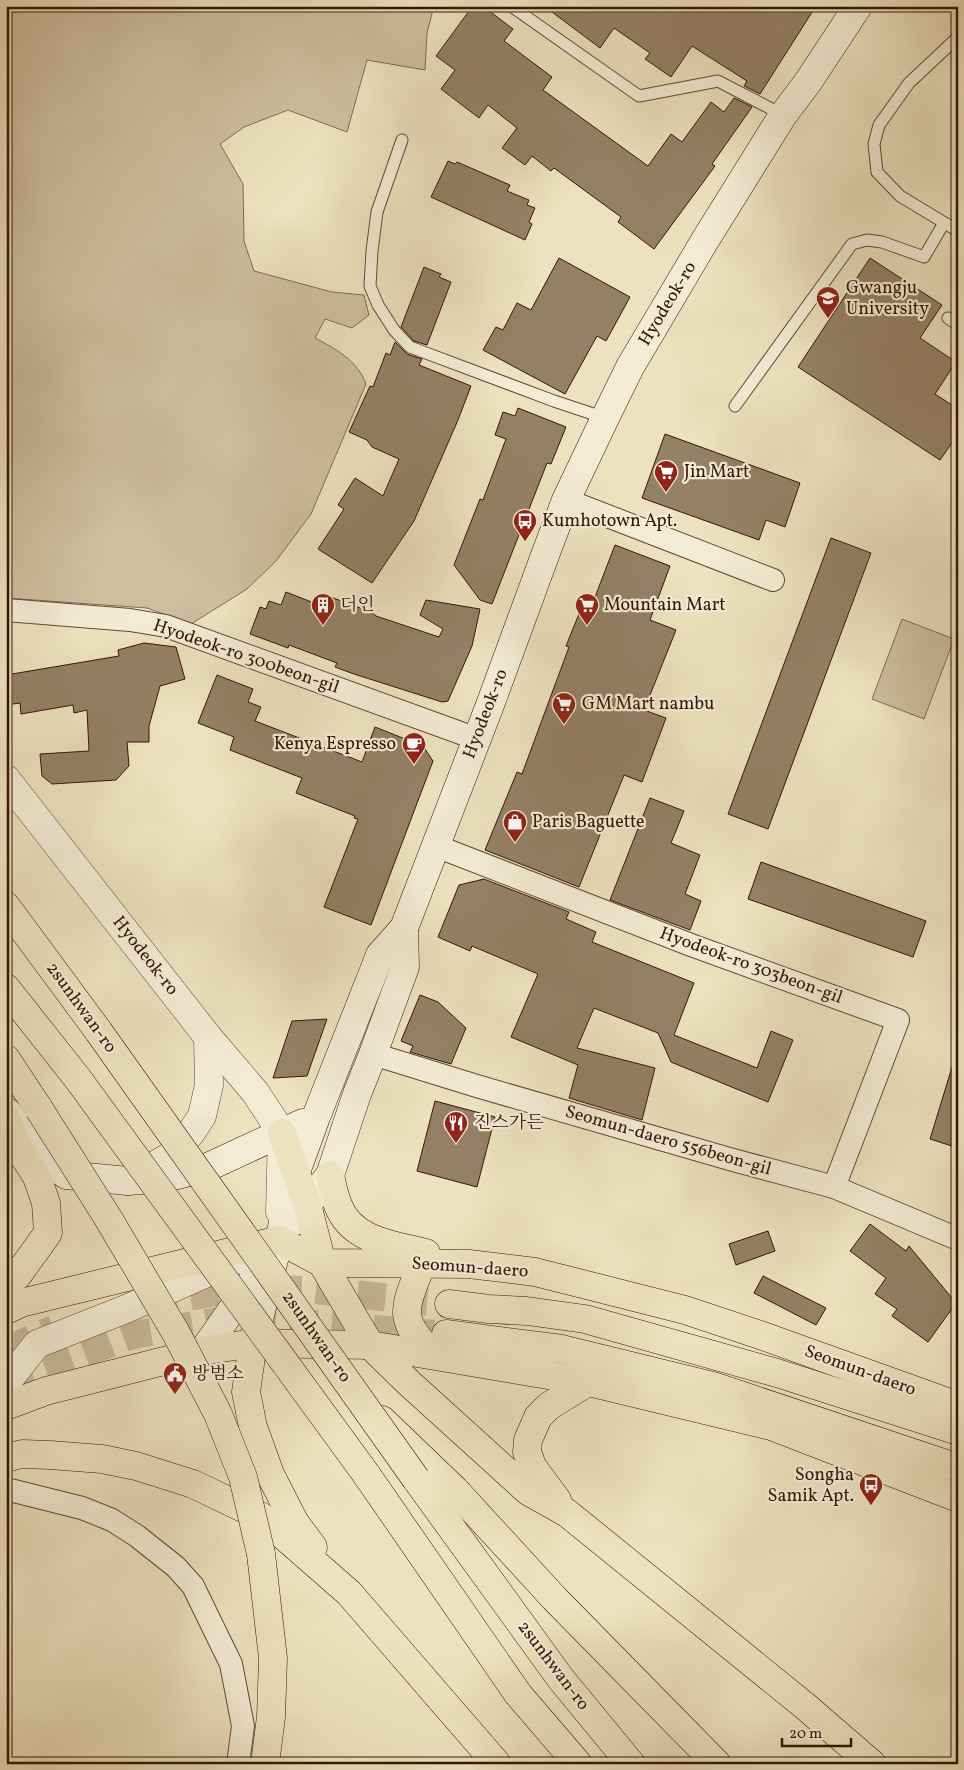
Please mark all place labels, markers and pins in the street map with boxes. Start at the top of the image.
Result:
place label: Gwangju University [846,276,929,322]
school or university icon: Gwangju University [815,285,841,319]
supermarket icon: Jin Mart [653,459,679,493]
place label: Jin Mart [684,460,749,485]
bus stop icon: Kumhotown Apt. [512,508,538,542]
place label: Kumhotown Apt. [542,509,677,534]
building icon: 더인 [310,592,336,626]
supermarket icon: Mountain Mart [574,592,600,626]
place label: 더인 [340,593,375,618]
place label: Mountain Mart [604,593,726,618]
supermarket icon: GM Mart nambu [551,691,577,725]
place label: GM Mart nambu [582,692,714,717]
cafe icon: Kenya Espresso [401,731,427,765]
place label: Kenya Espresso [274,732,396,757]
shop icon: Paris Baguette [502,809,528,843]
place label: Paris Baguette [532,810,645,835]
restaurant icon: 진스가든 [443,1110,469,1144]
place label: 진스가든 [474,1111,544,1136]
public building icon: 방범소 [162,1361,188,1395]
place label: 방범소 [192,1362,244,1387]
place label: Songha Samik Apt. [768,1463,854,1509]
bus stop icon: Songha Samik Apt. [858,1472,884,1506]

